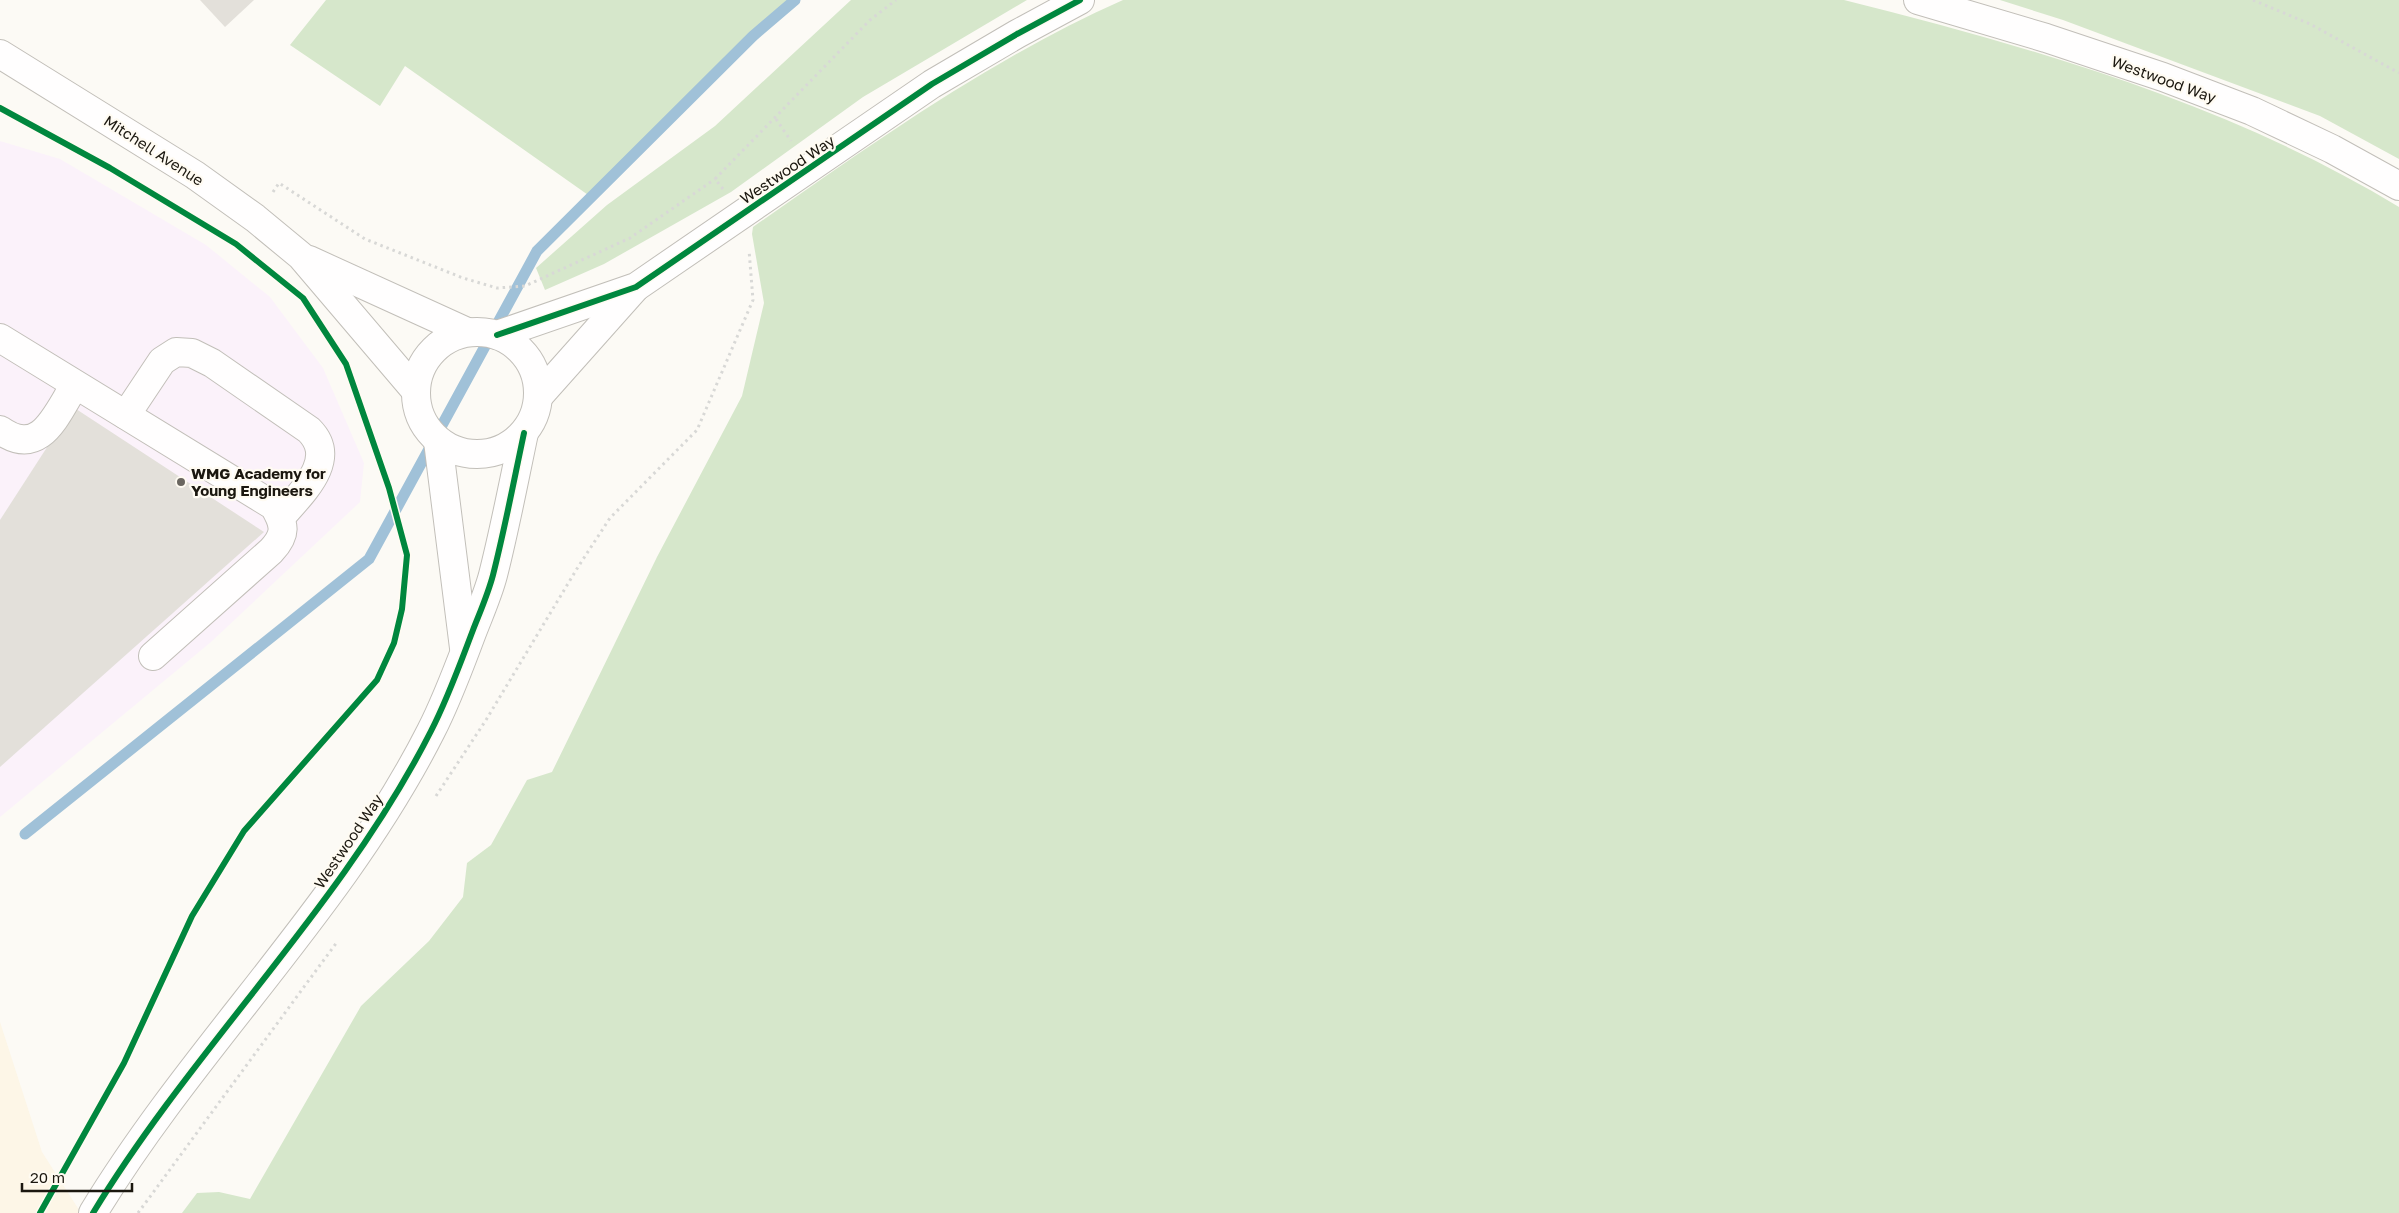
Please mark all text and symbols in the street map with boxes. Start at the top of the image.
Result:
street label: Westwood Way [2109,52,2219,106]
street label: Mitchell Avenue [101,111,208,189]
street label: Westwood Way [736,130,838,207]
place label: WMG Academy for Young Engineers [191,464,326,499]
marker: WMG Academy for Young Engineers [175,476,187,488]
street label: Westwood Way [310,790,387,892]
scale bar [22,1160,132,1192]
text: 20 m [30,1168,65,1186]

